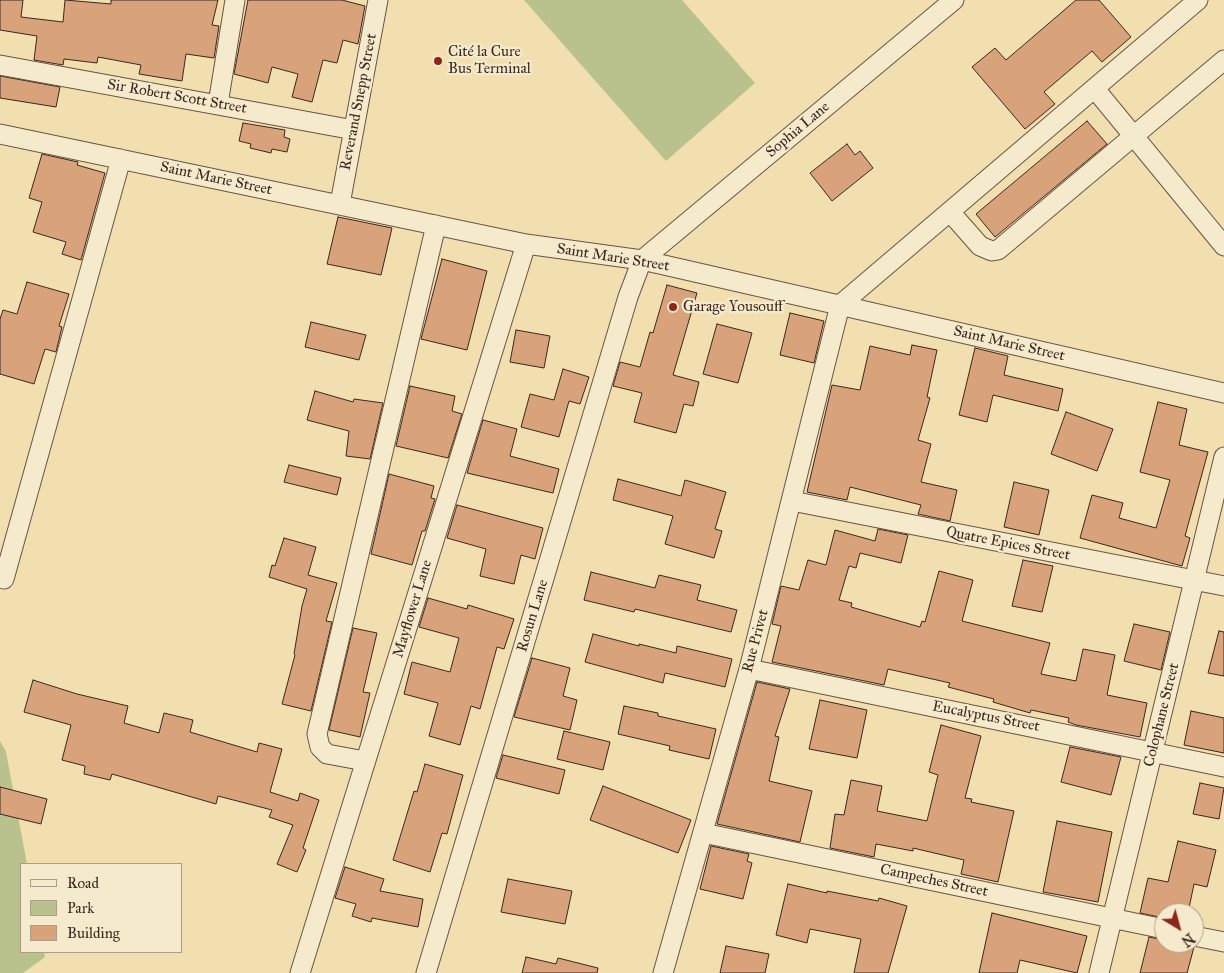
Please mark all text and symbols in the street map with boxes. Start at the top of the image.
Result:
street label: Reverand Snepp Street [337,32,381,172]
place label: Cité la Cure Bus Terminal [448,43,531,78]
marker: Cité la Cure Bus Terminal [432,55,444,67]
street label: Sir Robert Scott Street [106,76,248,118]
street label: Sophia Lane [763,98,833,162]
street label: Saint Marie Street [158,158,274,200]
street label: Saint Marie Street [555,240,671,276]
place label: Garage Yousouff [683,298,783,316]
marker: Garage Yousouff [667,301,679,313]
street label: Saint Marie Street [951,322,1067,366]
street label: Quatre Epices Street [944,523,1072,565]
street label: Mayflower Lane [390,558,436,660]
street label: Rosun Lane [513,578,553,654]
street label: Rue Privet [739,607,773,675]
street label: Colophane Street [1140,661,1184,769]
street label: Eucalyptus Street [931,698,1041,736]
street label: Campeches Street [878,861,990,901]
legend [20,863,182,953]
text: Road [67,874,99,892]
text: Park [67,899,94,917]
north arrow [1154,903,1204,953]
text: Building [67,924,120,942]
text: N [1178,929,1198,950]

